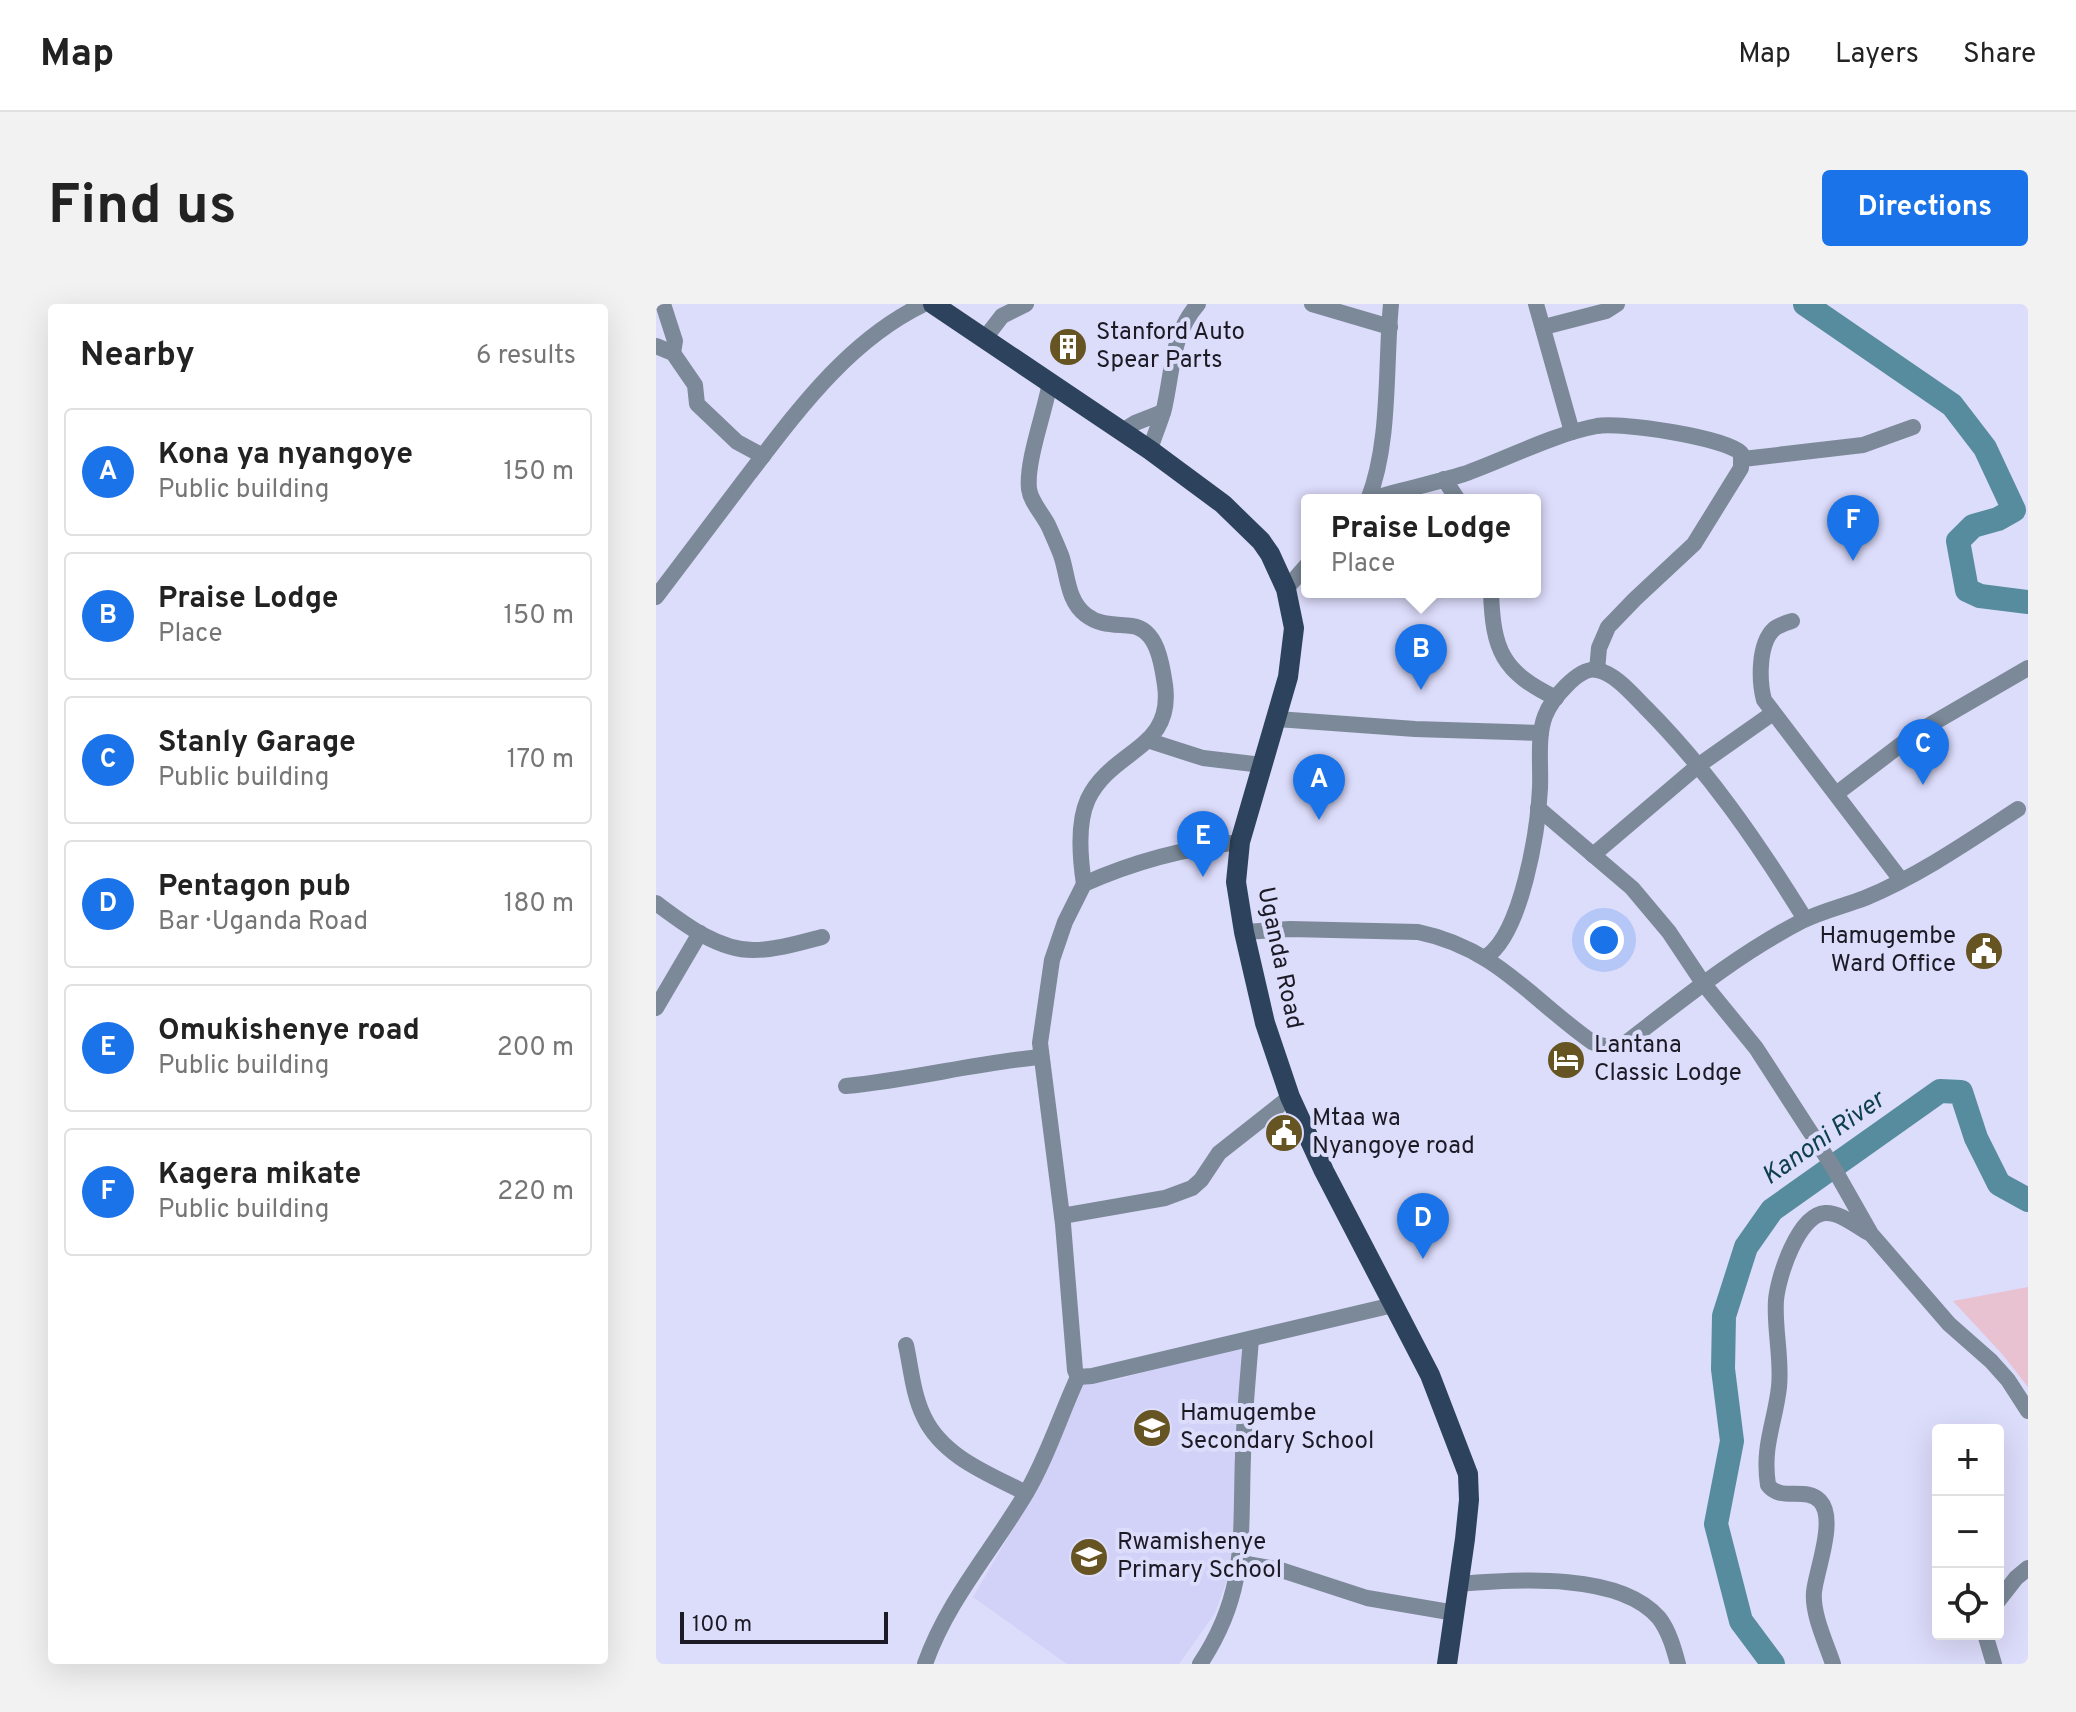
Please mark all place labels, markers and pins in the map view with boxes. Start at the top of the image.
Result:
place label: Stanford Auto Spear Parts [1096,318,1245,376]
building icon: Stanford Auto Spear Parts [1047,326,1089,368]
pin: F [1827,495,1879,561]
pin: B [1395,624,1447,690]
pin: C [1897,719,1949,785]
pin: A [1293,754,1345,820]
pin: E [1177,811,1229,877]
place label: Hamugembe Ward Office [1820,922,1956,980]
public building icon: Hamugembe Ward Office [1963,930,2005,972]
place label: Lantana Classic Lodge [1594,1031,1742,1089]
hotel icon: Lantana Classic Lodge [1545,1039,1587,1081]
place label: Mtaa wa Nyangoye road [1312,1104,1475,1162]
public building icon: Mtaa wa Nyangoye road [1263,1112,1305,1154]
pin: D [1397,1193,1449,1259]
place label: Hamugembe Secondary School [1180,1399,1374,1457]
school or university icon: Hamugembe Secondary School [1131,1407,1173,1449]
place label: Rwamishenye Primary School [1117,1528,1282,1586]
school or university icon: Rwamishenye Primary School [1068,1536,1110,1578]

